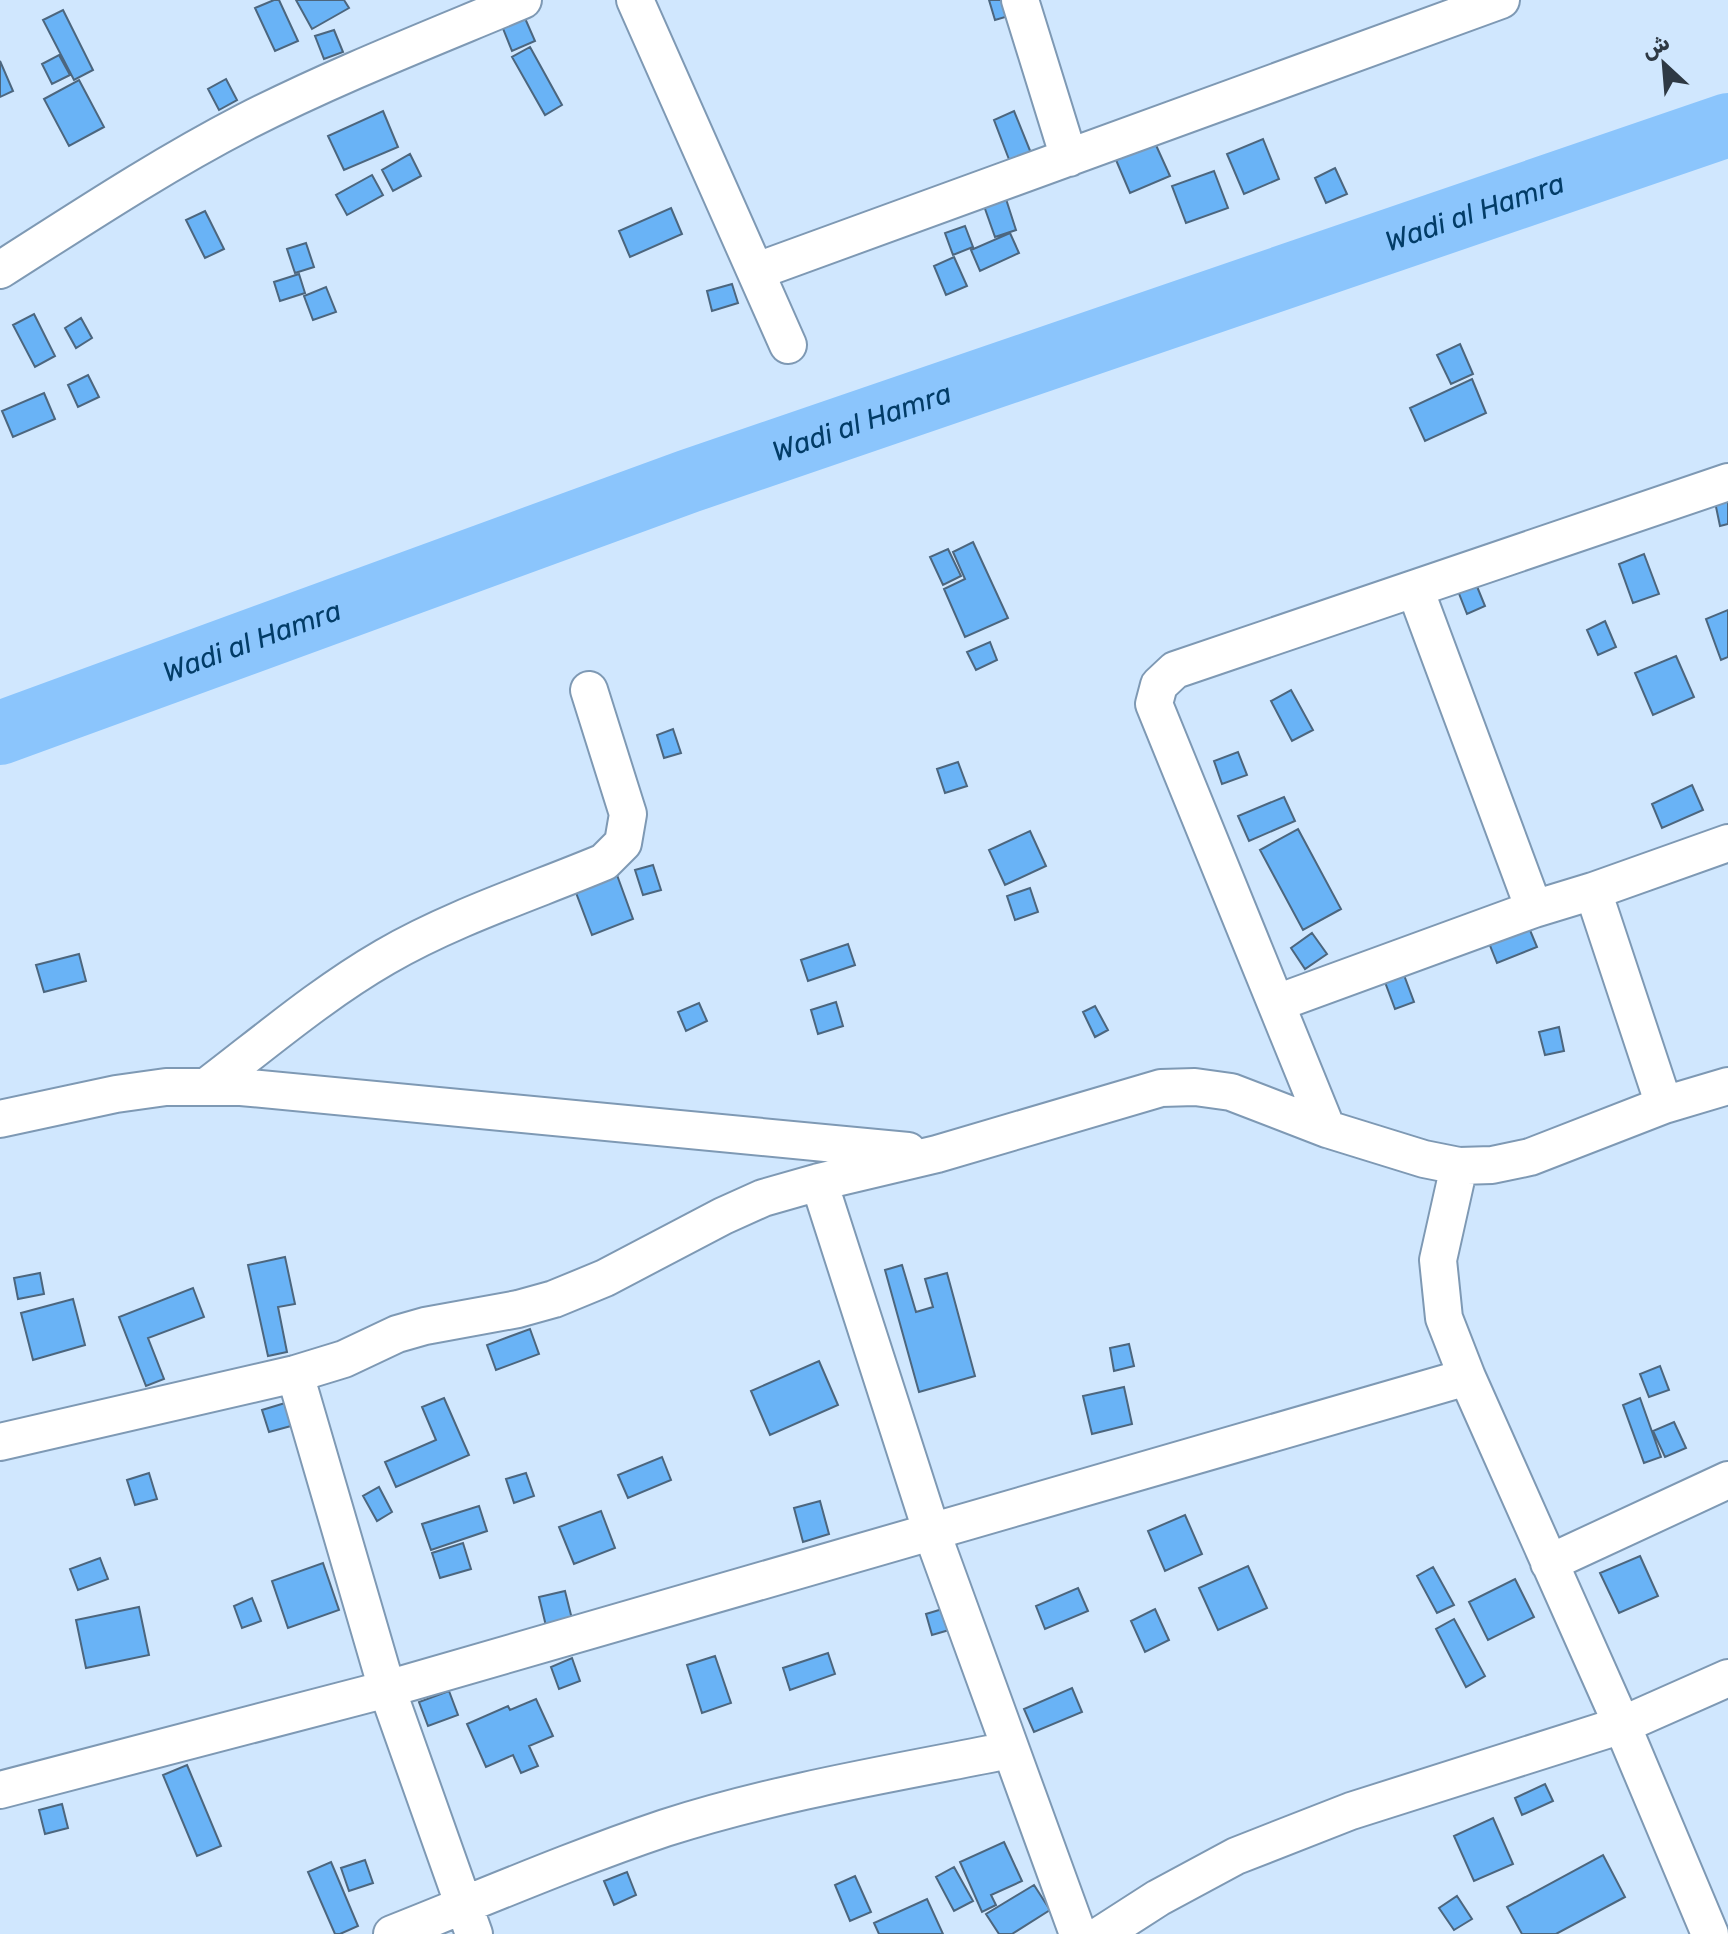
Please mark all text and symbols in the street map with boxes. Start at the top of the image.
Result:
north arrow [1624,24,1704,104]
text: ش [1637,28,1674,65]
water label: Wadi al Hamra [1381,166,1569,258]
water label: Wadi al Hamra [768,376,956,468]
water label: Wadi al Hamra [158,594,346,689]

